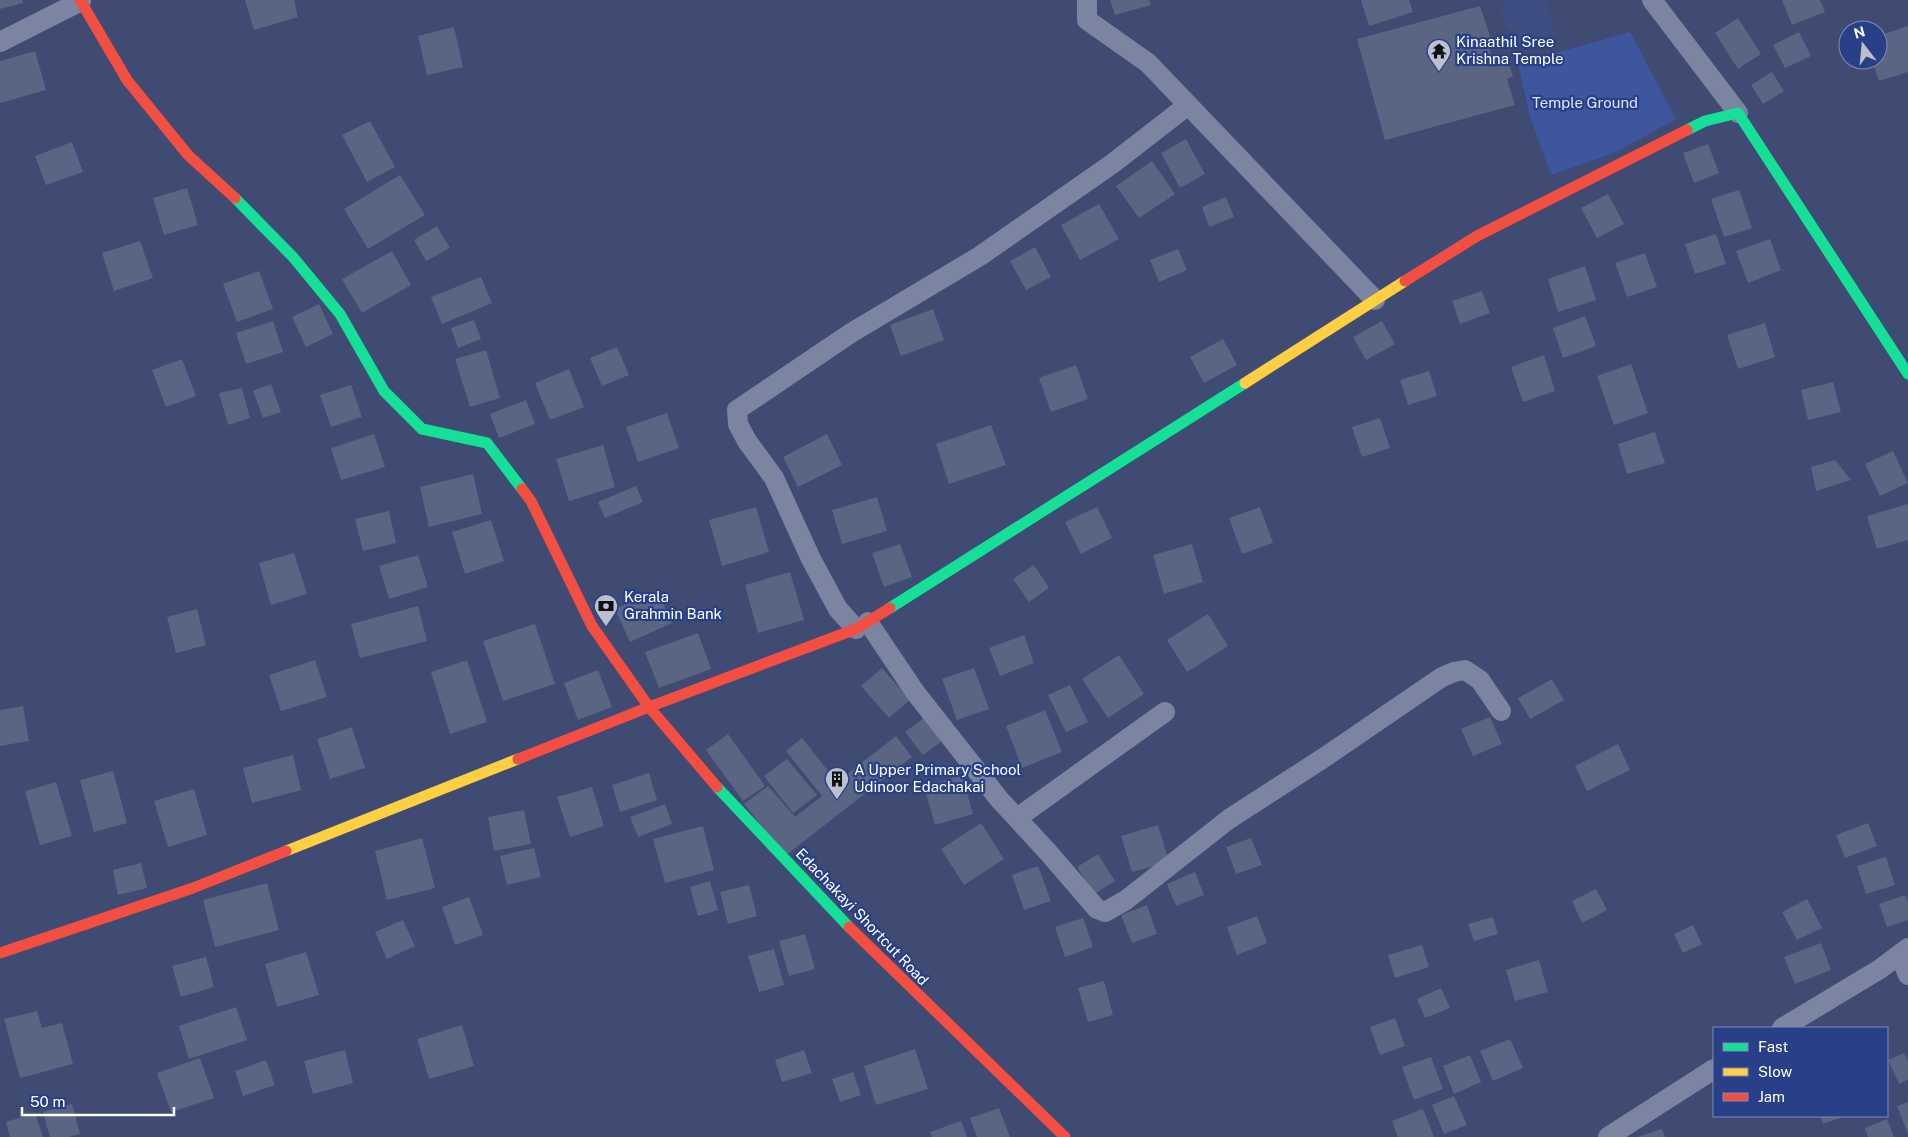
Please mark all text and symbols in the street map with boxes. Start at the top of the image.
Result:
north arrow [1838,20,1888,70]
text: N [1852,23,1867,42]
place label: Kinaathil Sree Krishna Temple [1456,33,1564,67]
temple icon: Kinaathil Sree Krishna Temple [1426,38,1452,72]
park label: Temple Ground [1532,94,1638,111]
place label: Kerala Grahmin Bank [624,588,722,622]
bank icon: Kerala Grahmin Bank [593,593,619,627]
place label: A Upper Primary School Udinoor Edachakai [854,761,1021,795]
building icon: A Upper Primary School Udinoor Edachakai [824,766,850,800]
street label: Edachakayi Shortcut Road [793,845,932,989]
legend [1713,1027,1888,1117]
text: Fast [1758,1038,1788,1055]
text: Slow [1758,1063,1793,1080]
scale bar [22,1084,175,1116]
text: Jam [1758,1088,1785,1105]
text: 50 m [30,1093,65,1110]

